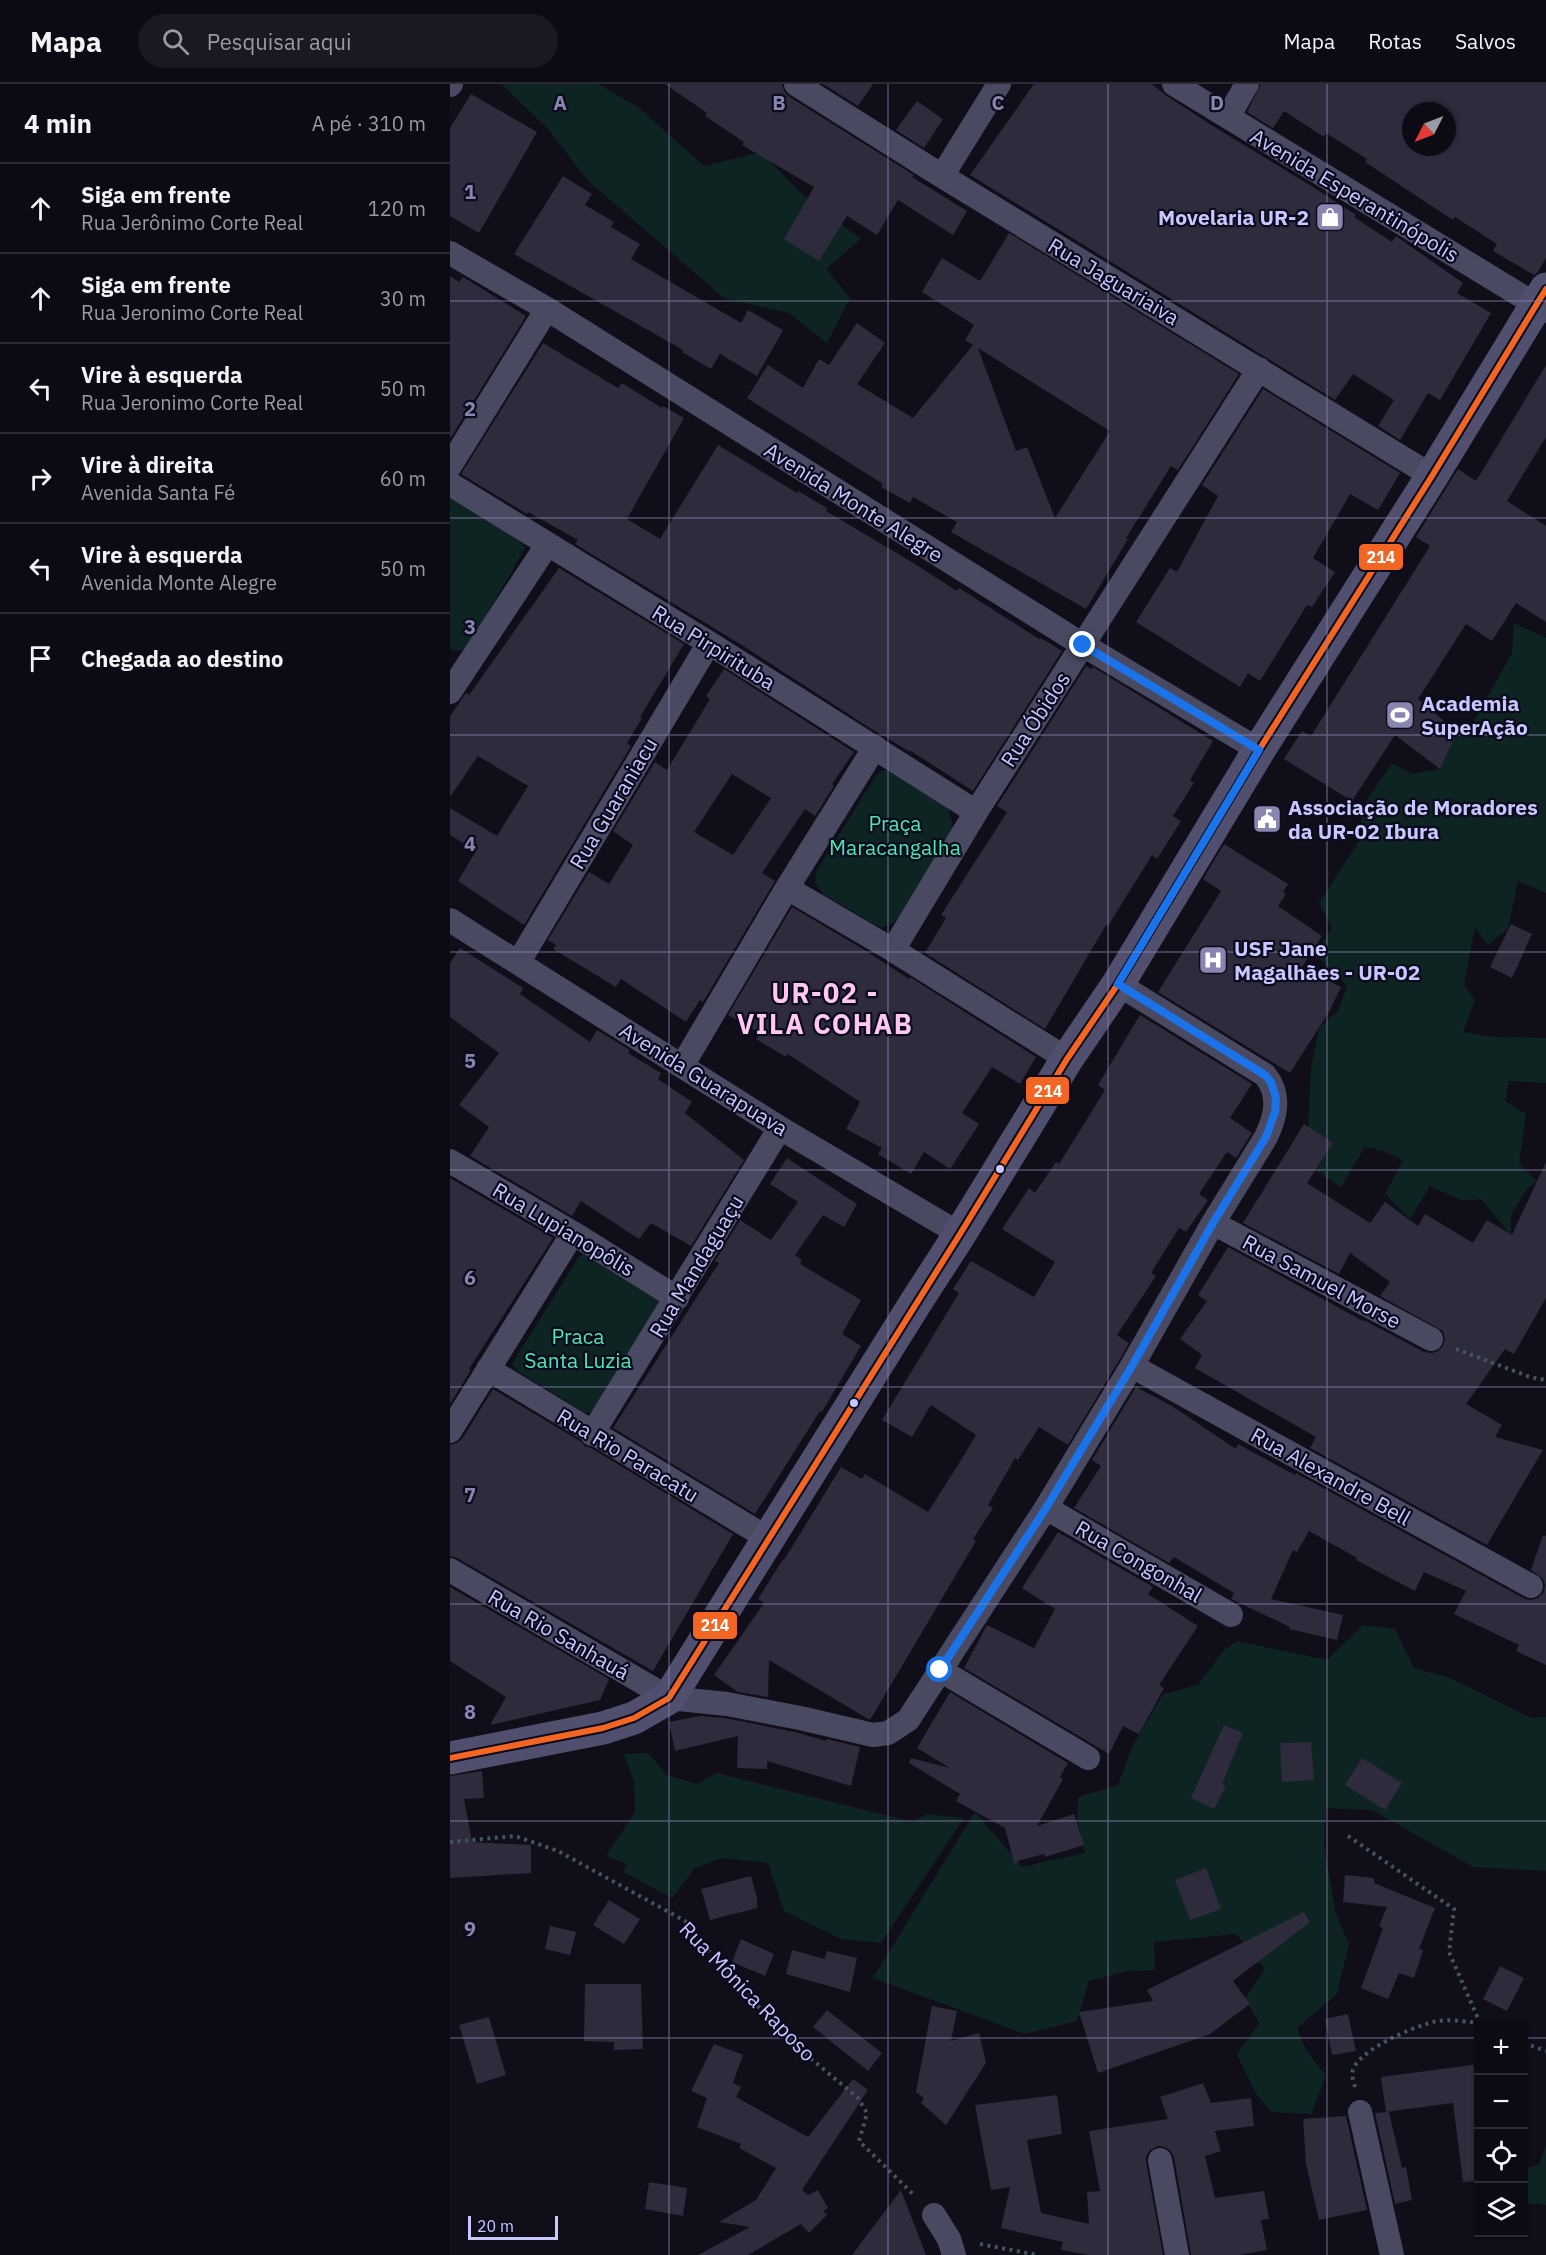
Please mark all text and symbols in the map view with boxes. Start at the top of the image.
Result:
search box [138,14,558,68]
text: Mapa [30,23,102,60]
icon: search [159,25,192,58]
text: Pesquisar aqui [207,27,352,56]
text: Mapa [1284,27,1335,55]
text: Rotas [1368,27,1422,55]
text: Salvos [1455,27,1516,55]
text: A [553,89,567,116]
text: B [772,89,786,116]
text: C [991,89,1005,116]
text: D [1210,89,1224,116]
north arrow [1402,102,1456,156]
text: 4 min [24,106,92,140]
text: A pé · 310 m [312,110,426,137]
street label: Avenida Esperantinópolis [1246,122,1464,268]
text: 1 [464,178,476,205]
text: Siga em frente [81,180,231,209]
icon: ahead [24,192,57,225]
text: 120 m [368,195,426,222]
shop icon: Movelaria UR-2 [1314,201,1346,233]
place label: Movelaria UR-2 [1158,203,1309,231]
text: Rua Jerônimo Corte Real [81,209,303,236]
street label: Rua Jaguariaiva [1043,231,1185,331]
text: Siga em frente [81,270,231,299]
icon: ahead [24,282,57,315]
text: 30 m [380,285,426,312]
text: Rua Jeronimo Corte Real [81,299,303,326]
text: Vire à esquerda [81,360,243,389]
icon: left [24,372,57,405]
text: 50 m [380,375,426,402]
text: Rua Jeronimo Corte Real [81,389,303,416]
text: 2 [464,395,476,422]
street label: Avenida Monte Alegre [759,436,949,568]
text: Vire à direita [81,450,214,479]
icon: right [24,462,57,495]
text: 60 m [380,465,426,492]
text: Avenida Santa Fé [81,479,235,506]
text: Vire à esquerda [81,540,243,569]
line badge: 214 [1358,543,1404,571]
text: 214 [1367,547,1396,567]
icon: left [24,552,57,585]
text: 50 m [380,555,426,582]
text: Avenida Monte Alegre [81,569,277,596]
street label: Rua Pirpirituba [647,598,781,696]
text: 3 [464,613,476,640]
route end [1069,631,1095,657]
icon: arrive [24,642,57,675]
text: Chegada ao destino [81,644,284,673]
street label: Rua Óbidos [994,666,1076,772]
place label: Academia SuperAção [1421,689,1528,741]
sports icon: Academia SuperAção [1384,699,1416,731]
street label: Rua Guaraniacu [563,732,663,874]
place label: Associação de Moradores da UR-02 Ibura [1288,793,1538,845]
public building icon: Associação de Moradores da UR-02 Ibura [1251,803,1283,835]
park label: Praça Maracangalha [829,809,961,861]
text: 4 [464,830,476,857]
place label: USF Jane Magalhães - UR-02 [1234,934,1420,986]
hospital icon: USF Jane Magalhães - UR-02 [1197,944,1229,976]
district label: UR-02 - VILA COHAB [737,975,913,1041]
street label: Avenida Guarapuava [615,1016,793,1142]
text: 5 [464,1047,476,1074]
line badge: 214 [1025,1076,1070,1105]
text: 214 [1034,1081,1063,1101]
unlabelled marker [994,1163,1006,1175]
street label: Rua Lupianopôlis [488,1175,640,1283]
street label: Rua Mandaguaçu [642,1189,750,1343]
street label: Rua Samuel Morse [1238,1227,1406,1335]
text: 6 [464,1264,476,1291]
park label: Praca Santa Luzia [524,1322,632,1374]
unlabelled marker [848,1397,860,1409]
street label: Rua Rio Paracatu [552,1402,704,1508]
street label: Rua Alexandre Bell [1246,1420,1416,1532]
text: 7 [464,1481,476,1508]
street label: Rua Congonhal [1071,1513,1208,1609]
street label: Rua Rio Sanhauá [483,1582,635,1686]
line badge: 214 [692,1611,738,1640]
text: 214 [701,1615,730,1635]
route start [926,1656,952,1682]
text: 8 [464,1698,476,1725]
text: 9 [464,1915,476,1942]
street label: Rua Mônica Raposo [674,1915,822,2067]
map controls [1474,2021,1528,2237]
button: + [1474,2021,1528,2075]
button: − [1474,2075,1528,2129]
button: locate [1474,2129,1528,2183]
button: layers [1474,2183,1528,2237]
scale bar [468,2213,558,2240]
text: 20 m [477,2216,514,2236]

